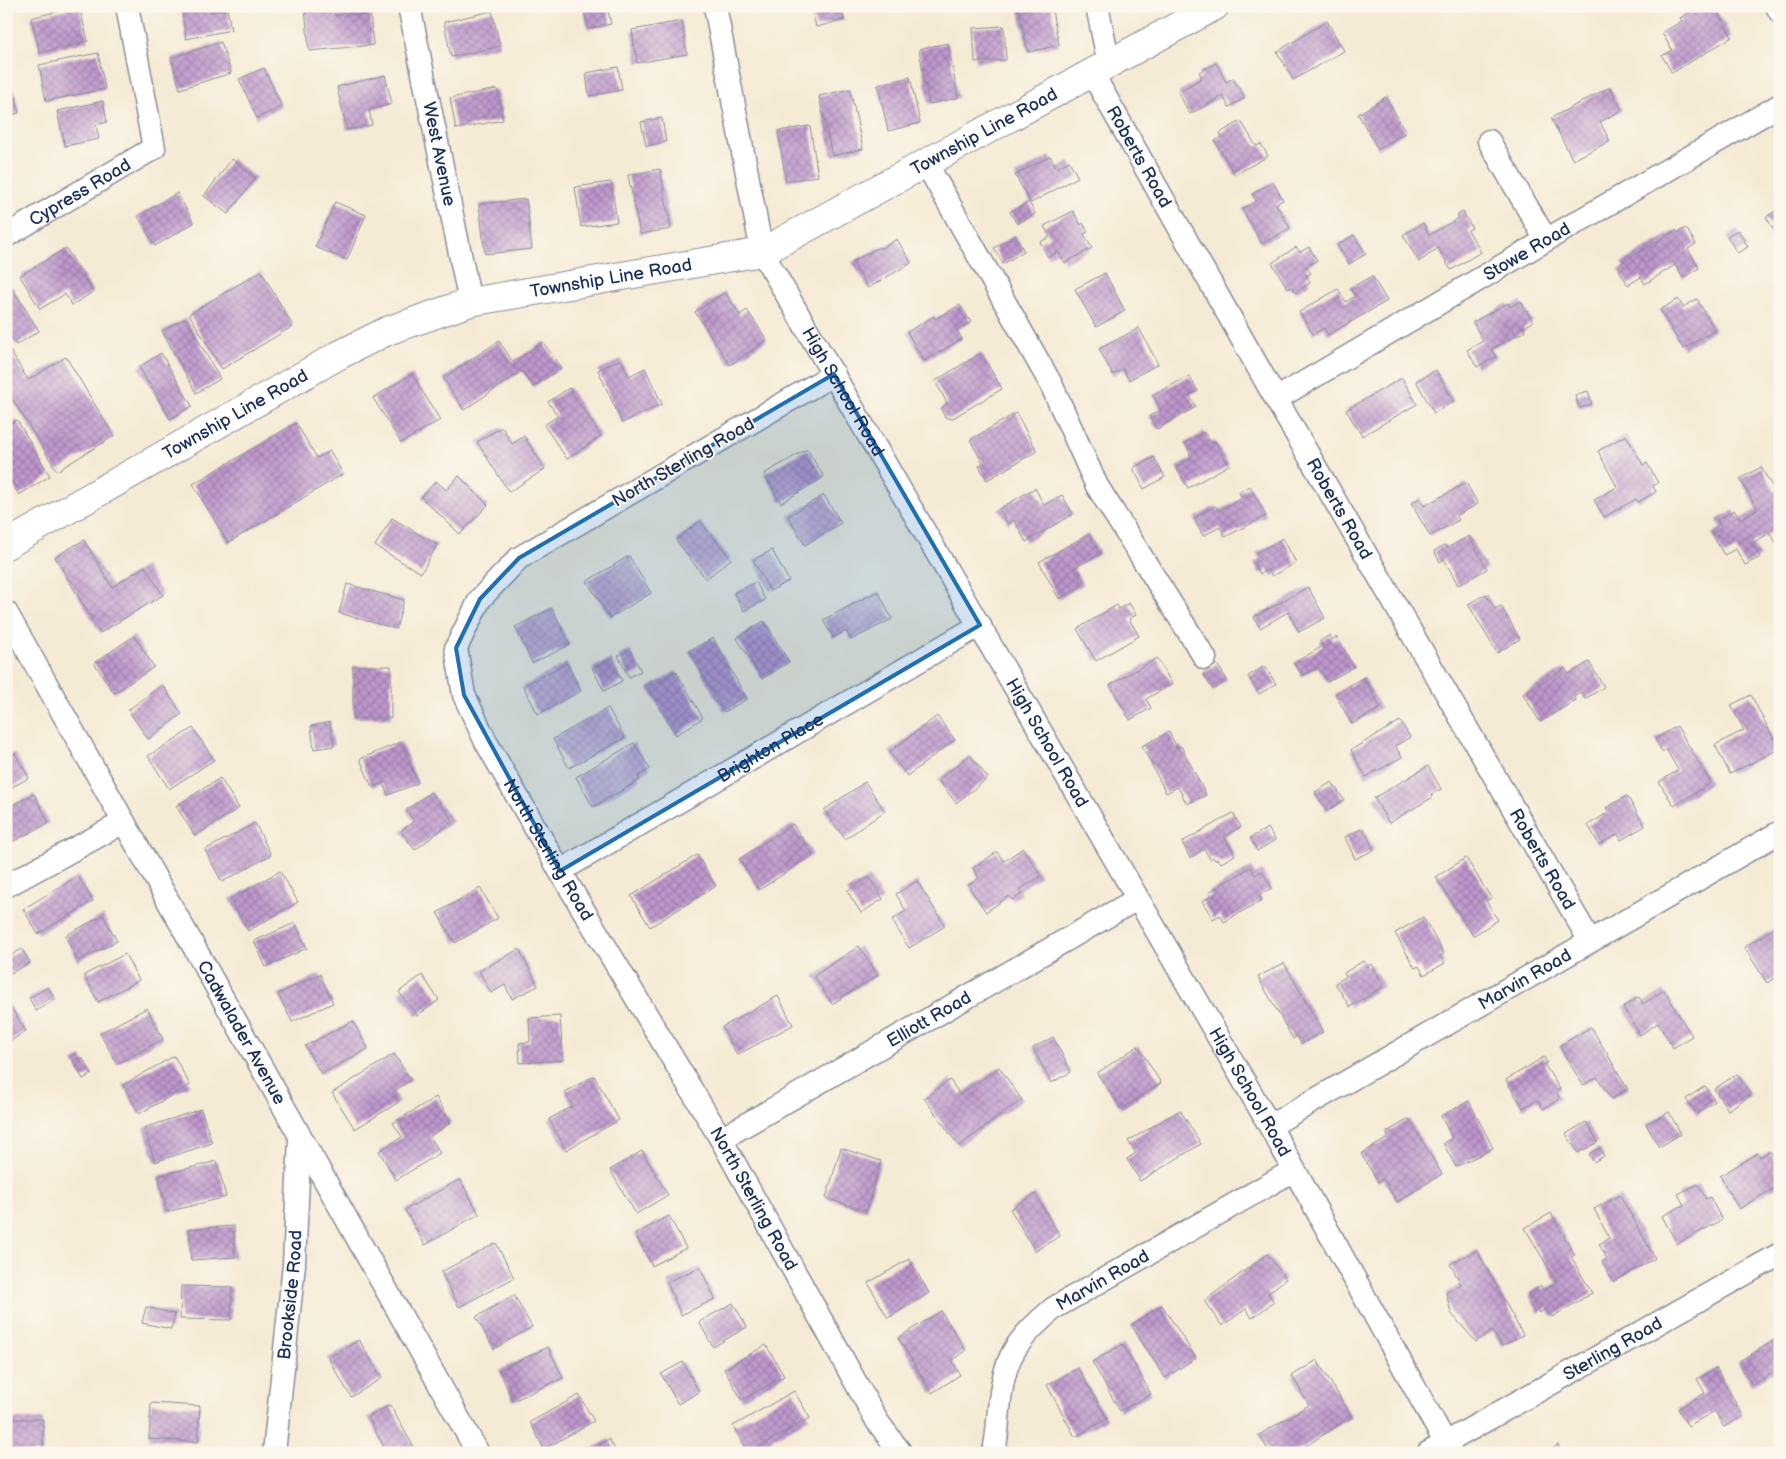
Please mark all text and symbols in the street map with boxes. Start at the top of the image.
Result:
street label: Township Line Road [907,84,1061,180]
street label: West Avenue [418,100,460,208]
street label: Roberts Road [1102,102,1176,211]
street label: Cypress Road [26,154,135,231]
street label: Stowe Road [1480,218,1574,285]
street label: Township Line Road [529,254,693,303]
street label: High School Road [797,324,888,460]
street label: Township Line Road [159,365,312,464]
street label: North Sterling Road [608,413,758,512]
street label: Roberts Road [1302,455,1377,563]
street label: High School Road [1001,675,1092,811]
street label: Brighton Place [714,709,828,787]
street label: North Sterling Road [498,775,597,925]
street label: Roberts Road [1505,805,1580,914]
street label: Marvin Road [1475,945,1575,1015]
street label: Cadwalader Avenue [193,957,290,1109]
street label: Elliott Road [883,987,975,1052]
street label: High School Road [1204,1024,1295,1161]
street label: North Sterling Road [705,1123,802,1274]
street label: Brookside Road [274,1229,307,1361]
street label: Marvin Road [1053,1246,1153,1315]
street label: Sterling Road [1560,1313,1666,1385]

